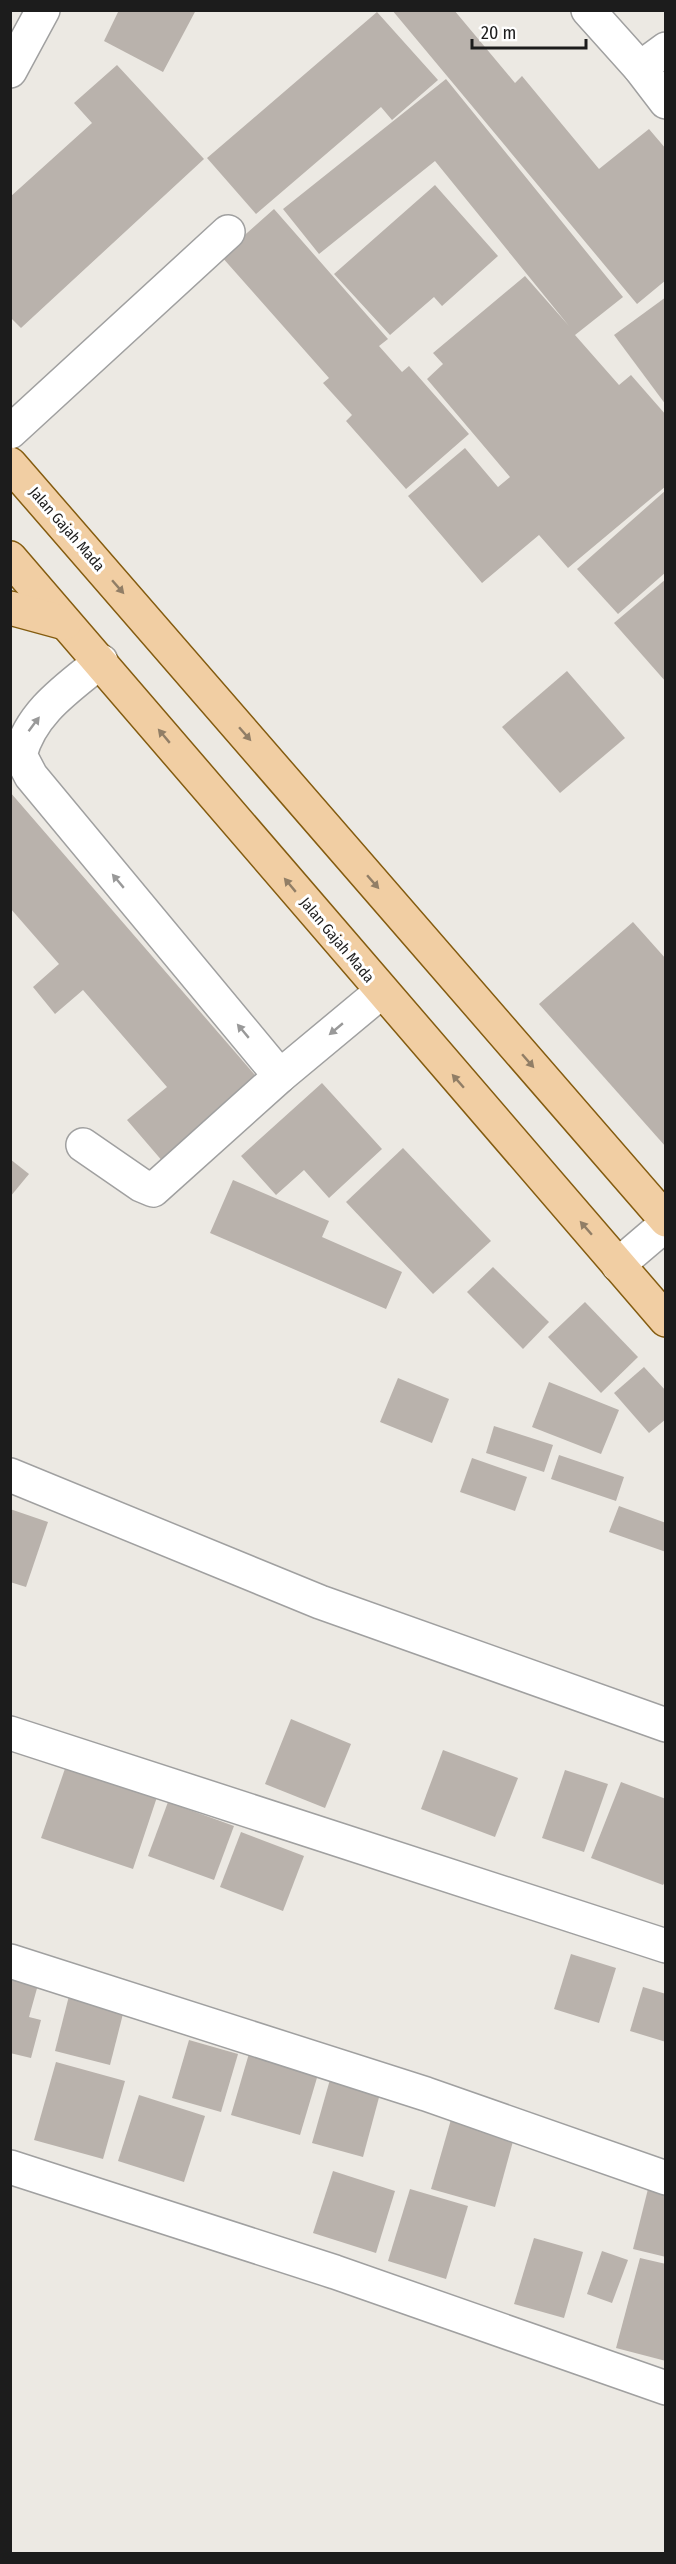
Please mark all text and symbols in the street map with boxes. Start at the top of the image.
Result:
scale bar [472,12,586,50]
text: 20 m [481,22,516,44]
street label: Jalan Gajah Mada [26,483,108,575]
one-way arrow [111,579,124,594]
one-way arrow [28,716,40,732]
one-way arrow [238,726,251,741]
one-way arrow [158,729,171,744]
one-way arrow [112,874,125,889]
one-way arrow [366,874,379,889]
one-way arrow [284,877,297,893]
street label: Jalan Gajah Mada [296,894,378,986]
one-way arrow [236,1023,249,1039]
one-way arrow [328,1023,344,1036]
one-way arrow [521,1053,534,1068]
one-way arrow [452,1074,465,1089]
one-way arrow [580,1221,593,1236]

